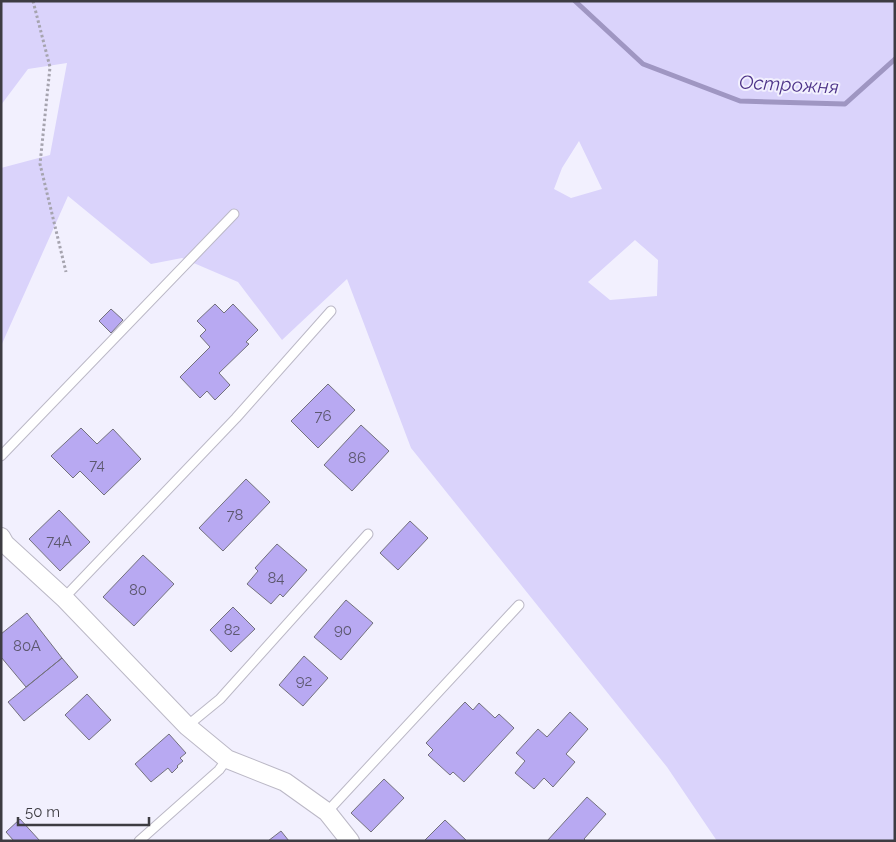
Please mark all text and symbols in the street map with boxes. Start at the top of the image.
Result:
water label: Острожня [739,70,839,98]
house number: 76 [314,407,332,425]
house number: 86 [348,449,366,467]
house number: 74 [89,456,105,474]
house number: 78 [227,506,244,524]
house number: 74А [46,532,72,550]
house number: 84 [267,569,285,587]
house number: 80 [129,581,147,599]
house number: 82 [224,621,241,639]
house number: 90 [334,621,352,639]
house number: 80А [13,637,41,655]
house number: 92 [296,672,312,690]
scale bar [18,794,149,826]
text: 50 m [25,803,60,821]

